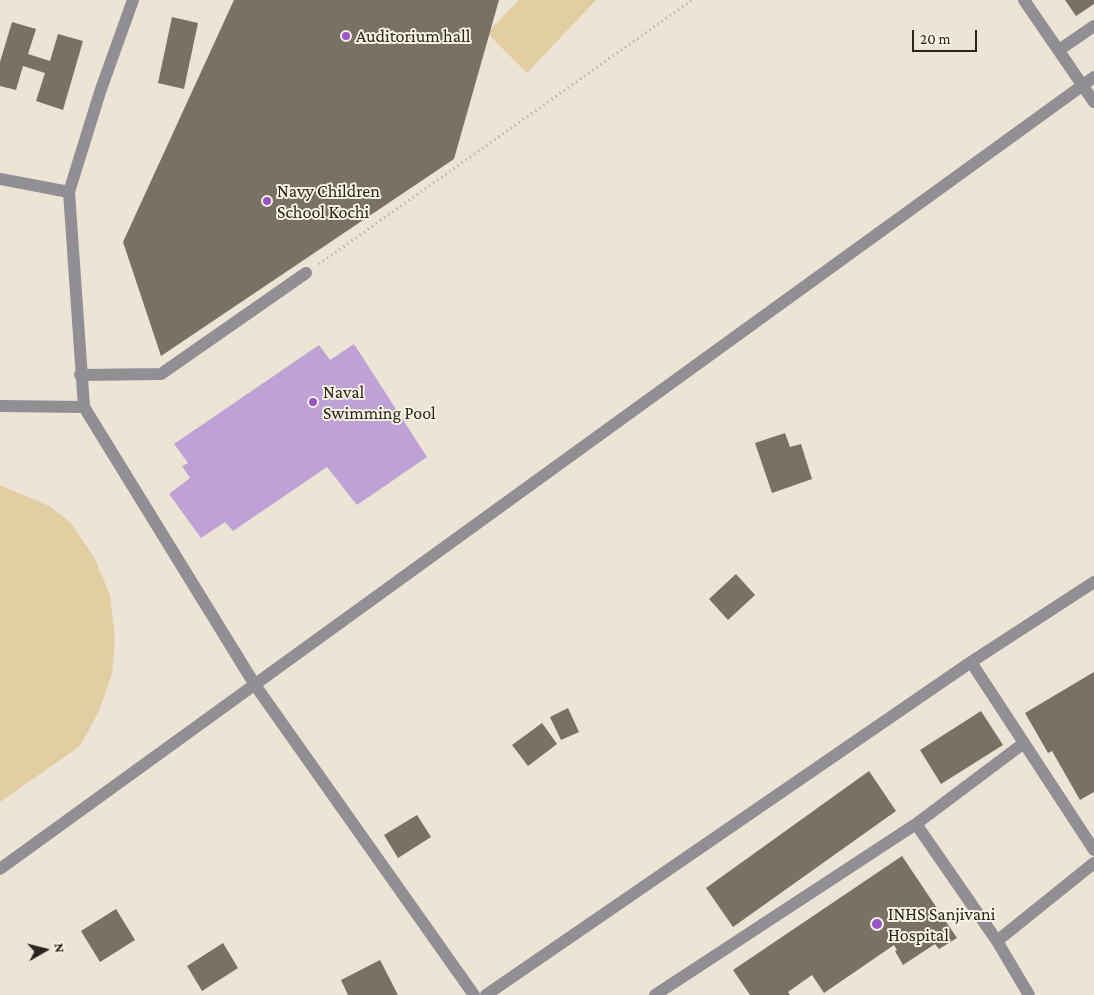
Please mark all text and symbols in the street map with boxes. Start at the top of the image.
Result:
scale bar [914,20,979,52]
place label: Auditorium hall [356,25,471,47]
marker: Auditorium hall [340,30,352,42]
text: 20 m [920,31,951,47]
place label: Navy Children School Kochi [277,180,380,222]
marker: Navy Children School Kochi [261,195,273,207]
place label: Naval Swimming Pool [323,381,436,424]
marker: Naval Swimming Pool [307,396,319,408]
place label: INHS Sanjivani Hospital [888,903,995,946]
marker: INHS Sanjivani Hospital [870,917,884,931]
north arrow [20,925,70,975]
text: N [51,942,68,954]

